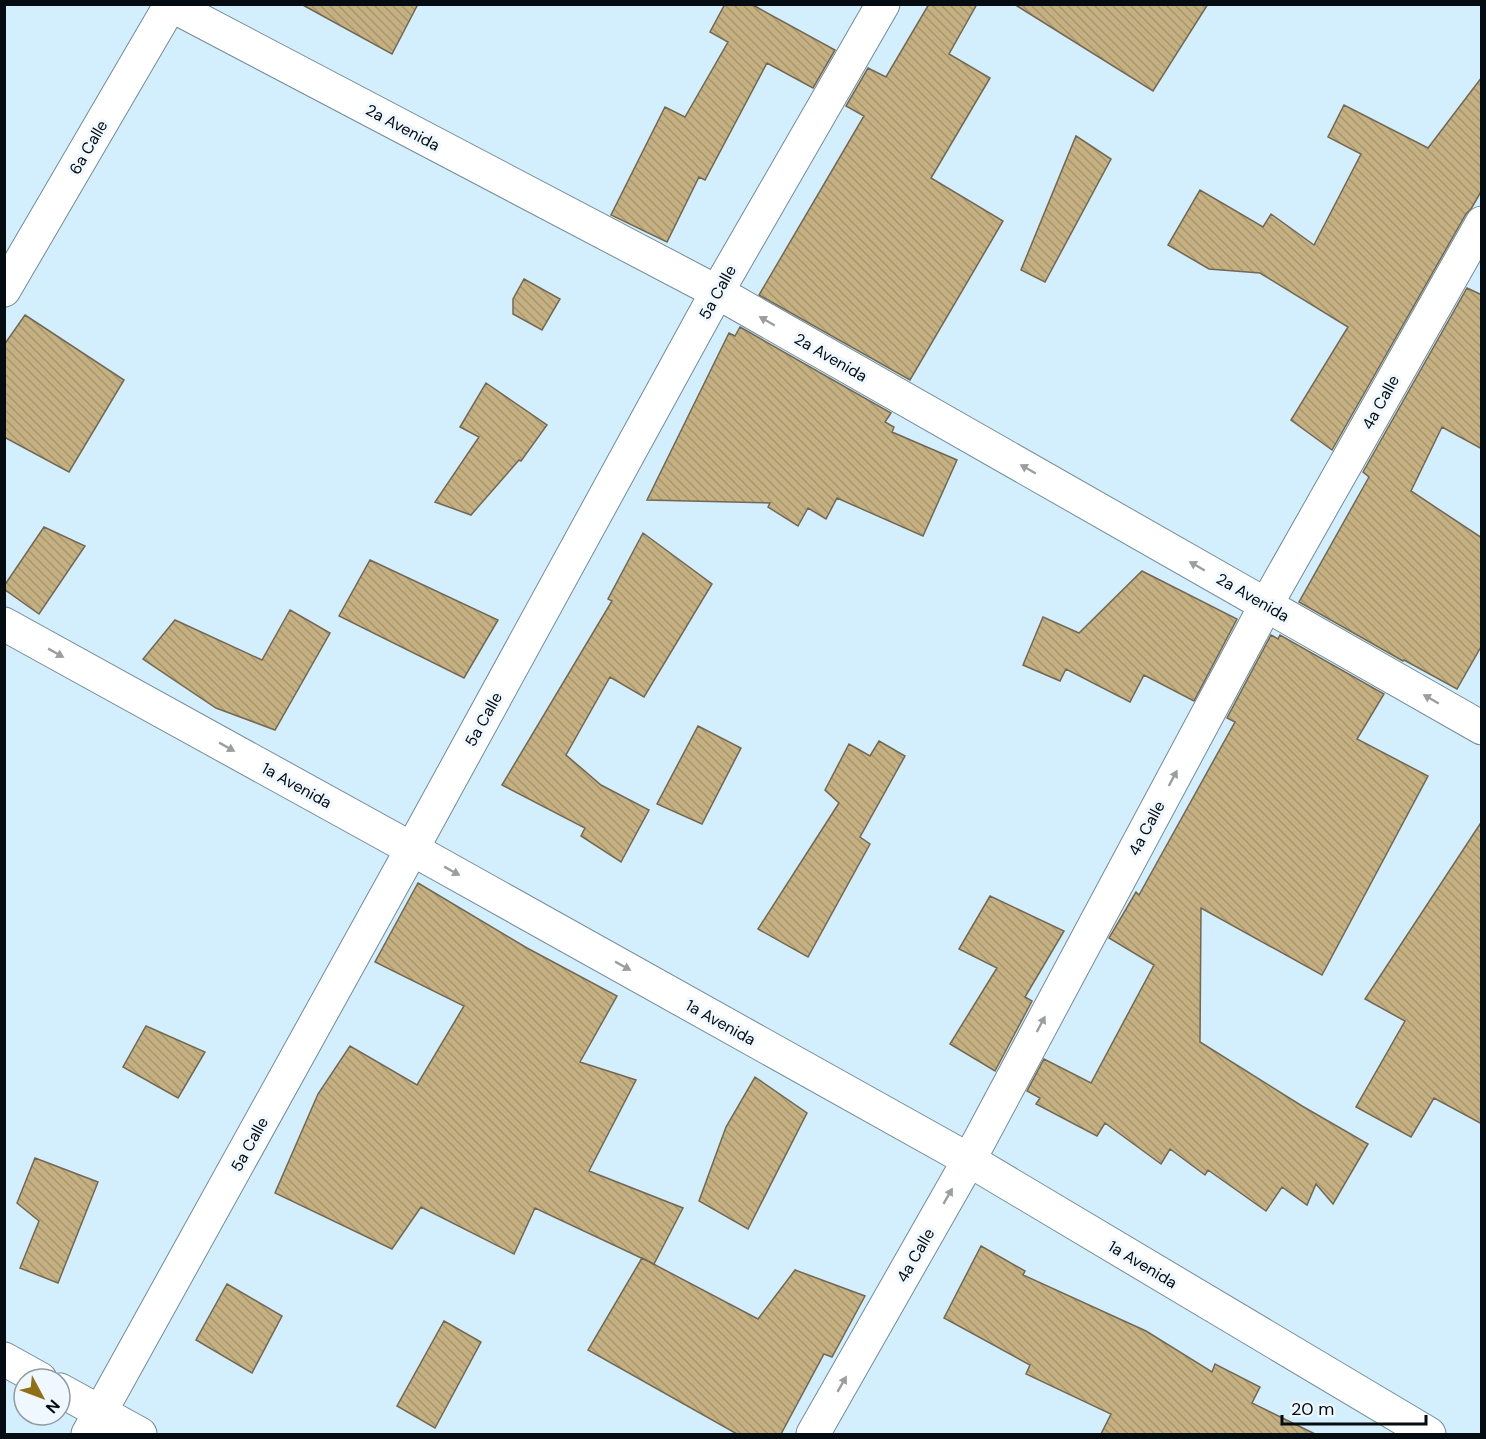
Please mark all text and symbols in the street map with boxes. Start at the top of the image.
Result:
street label: 2a Avenida [362,99,443,156]
street label: 6a Calle [64,116,112,178]
street label: 5a Calle [694,261,741,323]
one-way arrow [759,315,775,326]
street label: 2a Avenida [790,328,871,387]
street label: 4a Calle [1357,371,1404,433]
one-way arrow [1019,464,1036,474]
one-way arrow [1189,560,1205,571]
street label: 2a Avenida [1212,568,1293,627]
one-way arrow [48,648,65,658]
street label: 5a Calle [460,688,507,750]
one-way arrow [1423,694,1439,705]
one-way arrow [218,742,235,752]
street label: 1a Avenida [258,758,335,813]
one-way arrow [1168,770,1178,787]
street label: 4a Calle [1123,797,1170,859]
one-way arrow [444,866,461,876]
one-way arrow [615,961,631,972]
street label: 1a Avenida [682,995,759,1050]
one-way arrow [1036,1015,1046,1032]
street label: 5a Calle [226,1113,273,1175]
one-way arrow [943,1187,953,1204]
street label: 4a Calle [892,1224,939,1286]
street label: 1a Avenida [1104,1236,1181,1293]
north arrow [12,1367,72,1427]
one-way arrow [837,1375,847,1392]
scale bar [1282,1388,1426,1426]
text: N [41,1395,65,1418]
text: 20 m [1291,1397,1334,1421]

